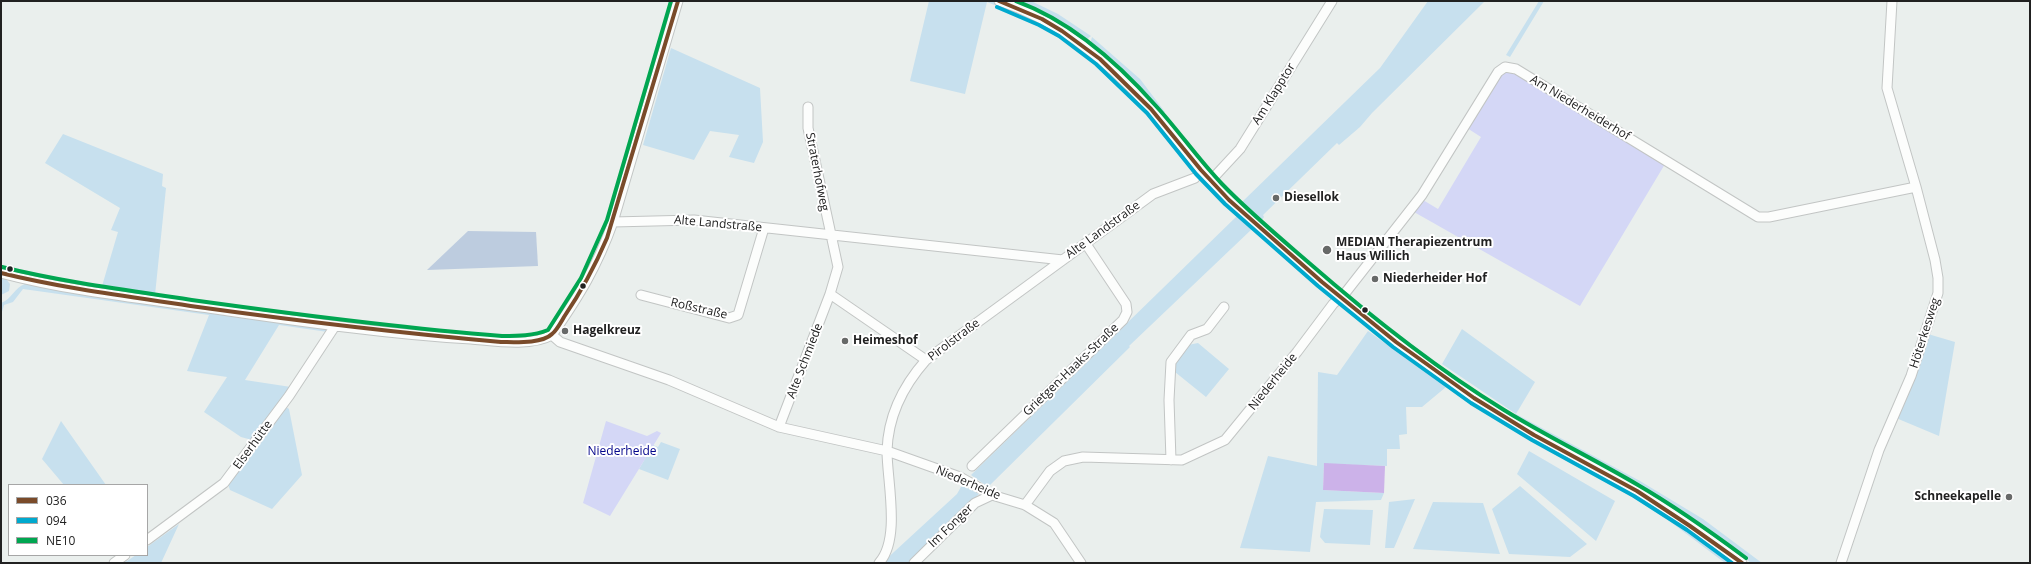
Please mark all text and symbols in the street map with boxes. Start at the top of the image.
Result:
street label: Am Klapptor [1249,61,1299,127]
street label: Am Niederheiderhof [1527,72,1633,144]
street label: Straterhofweg [802,132,832,212]
place label: Diesellok [1284,191,1339,205]
marker: Diesellok [1271,193,1281,203]
street label: Alte Landstraße [1063,198,1143,262]
street label: Alte Landstraße [673,213,763,235]
place label: MEDIAN Therapiezentrum Haus Willich [1336,236,1492,264]
marker: MEDIAN Therapiezentrum Haus Willich [1321,244,1333,256]
unlabelled marker [5,264,15,274]
place label: Niederheider Hof [1383,272,1487,286]
marker: Niederheider Hof [1370,274,1380,284]
unlabelled marker [578,281,588,291]
street label: Roßstraße [669,295,729,323]
street label: Höterkesweg [1907,296,1943,370]
unlabelled marker [1360,305,1370,315]
street label: Pirolstraße [925,316,983,364]
street label: Alte Schmiede [784,321,826,401]
street label: Grietgen-Haaks-Straße [1020,321,1122,419]
place label: Hagelkreuz [573,324,641,338]
marker: Hagelkreuz [560,326,570,336]
place label: Heimeshof [853,334,918,348]
marker: Heimeshof [840,336,850,346]
street label: Niederheide [1246,351,1300,413]
street label: Elserhütte [230,418,276,472]
park label: Niederheide [588,445,656,459]
street label: Niederheide [933,463,1003,503]
legend [8,484,148,556]
place label: Schneekapelle [1914,490,2001,504]
text: 036 [46,492,67,509]
marker: Schneekapelle [2004,492,2014,502]
street label: Im Fonger [926,501,976,551]
text: 094 [46,512,67,529]
text: NE10 [46,532,75,549]

